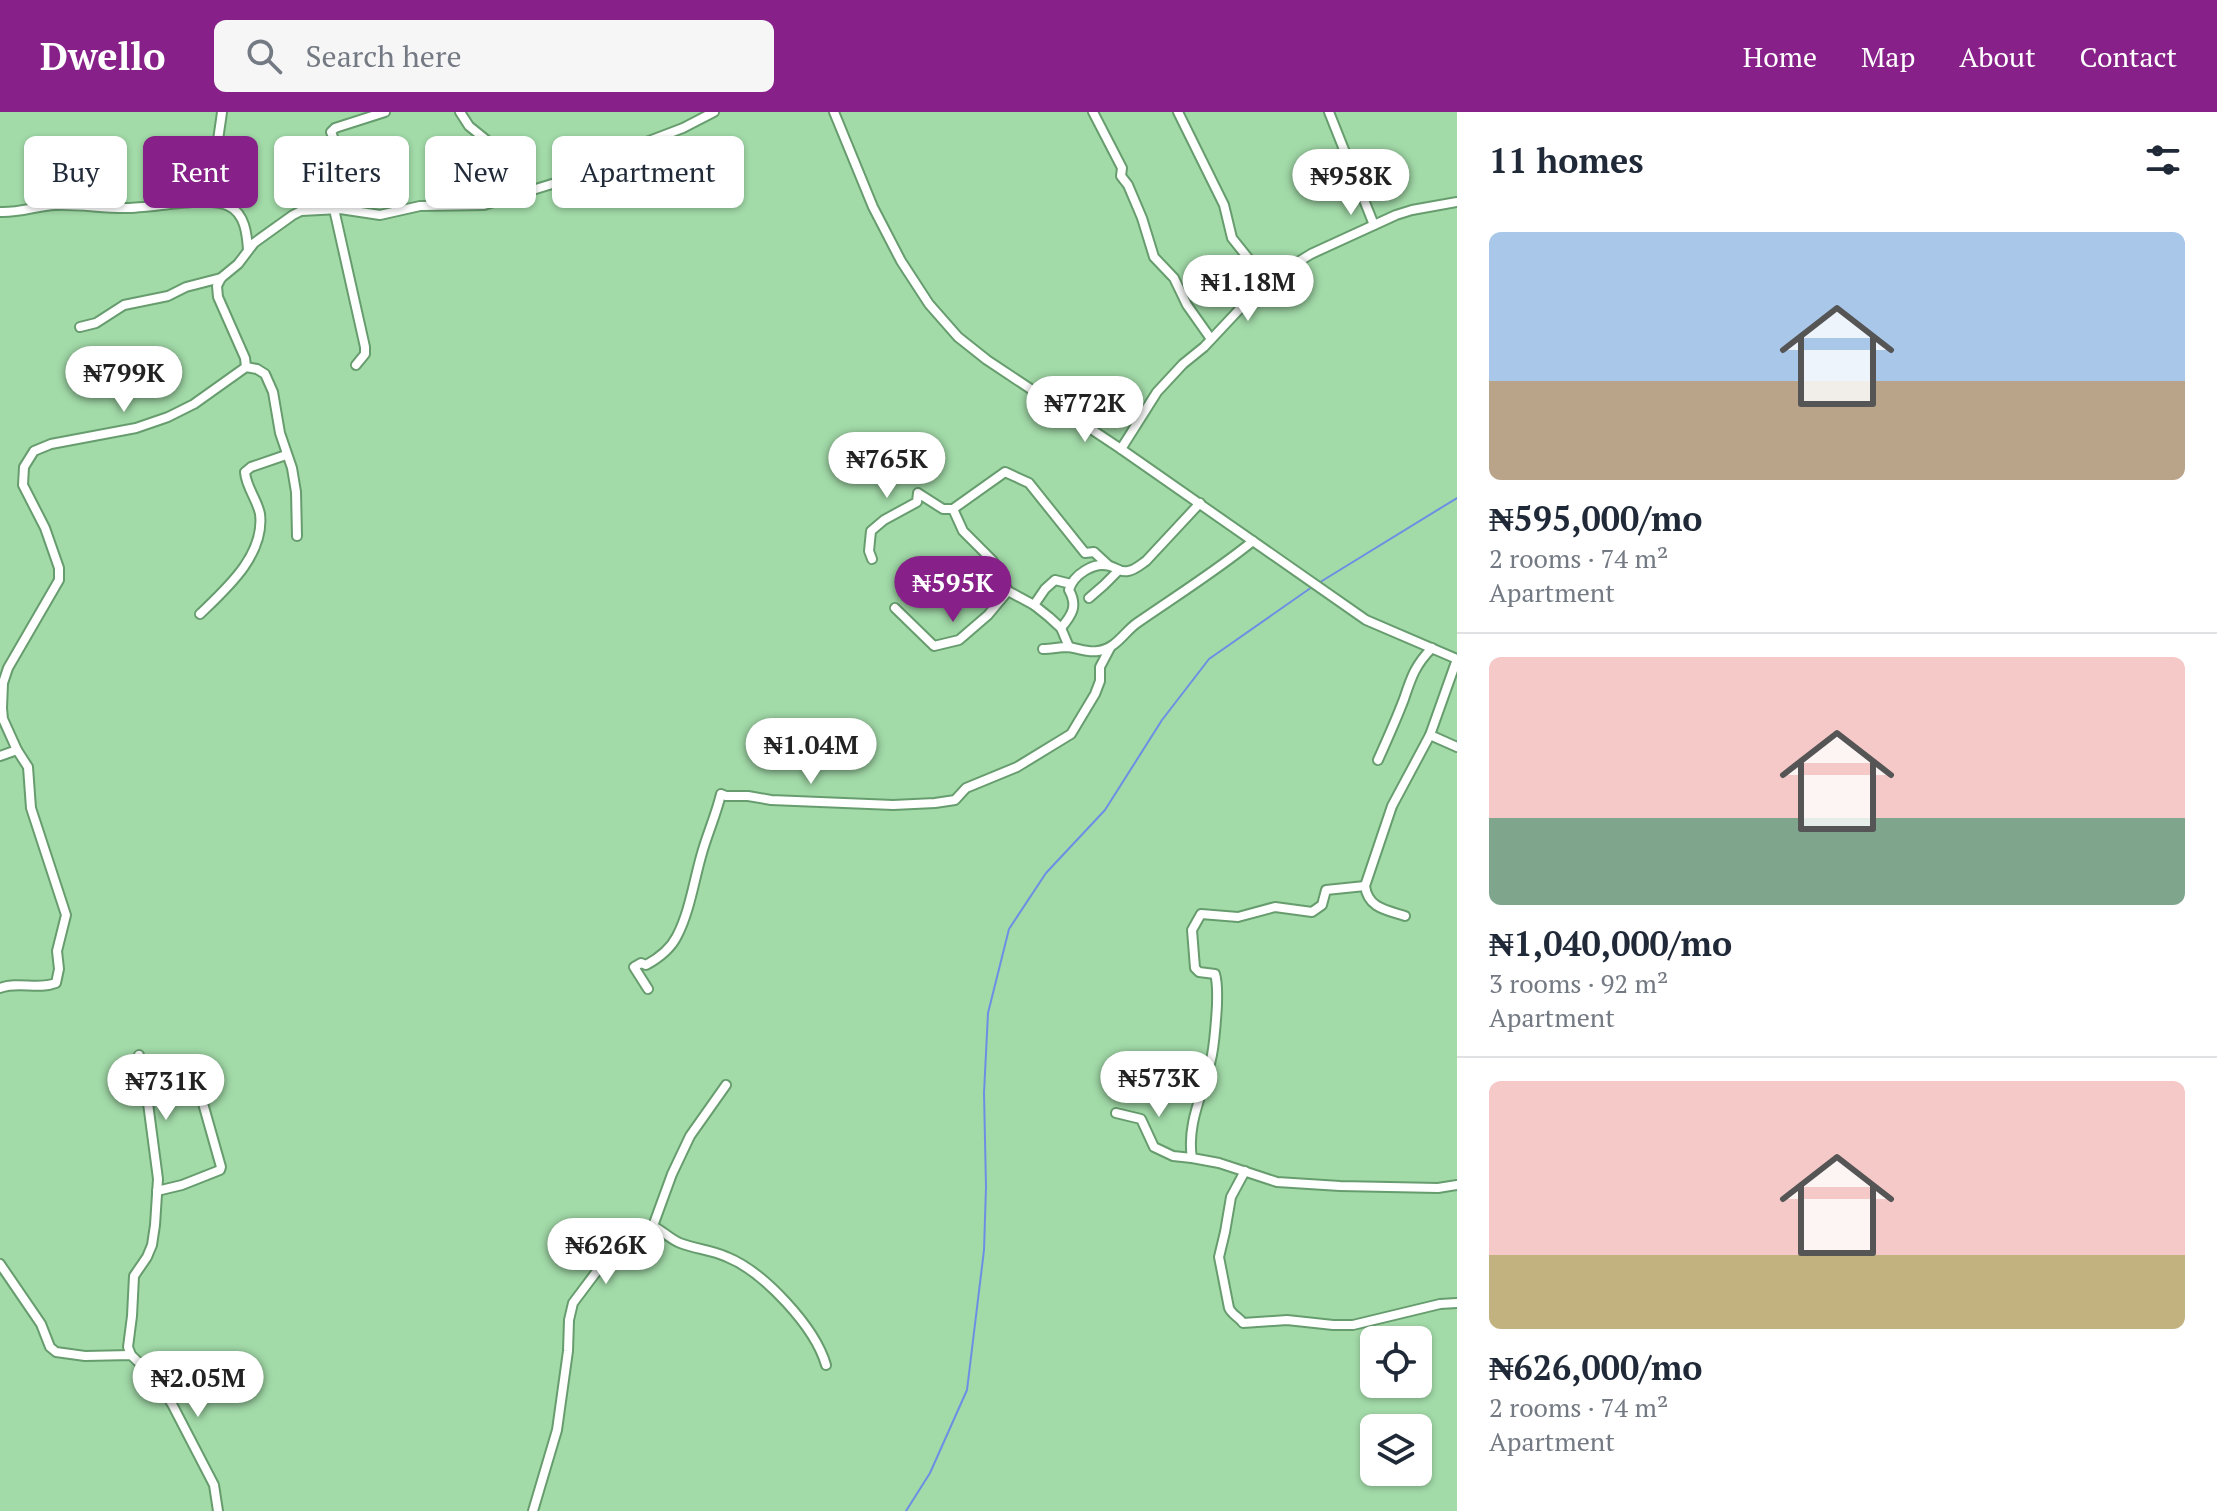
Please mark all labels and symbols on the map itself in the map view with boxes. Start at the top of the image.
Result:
pin: ₦958K [1295,149,1407,217]
pin: ₦1.18M [1183,255,1313,323]
pin: ₦799K [68,346,180,414]
pin: ₦772K [1029,376,1141,444]
pin: ₦765K [831,432,943,500]
pin: ₦595K [897,556,1009,624]
pin: ₦1.04M [746,718,876,786]
pin: ₦573K [1103,1051,1215,1119]
pin: ₦731K [110,1054,222,1122]
pin: ₦626K [550,1218,662,1286]
pin: ₦2.05M [133,1351,263,1419]

